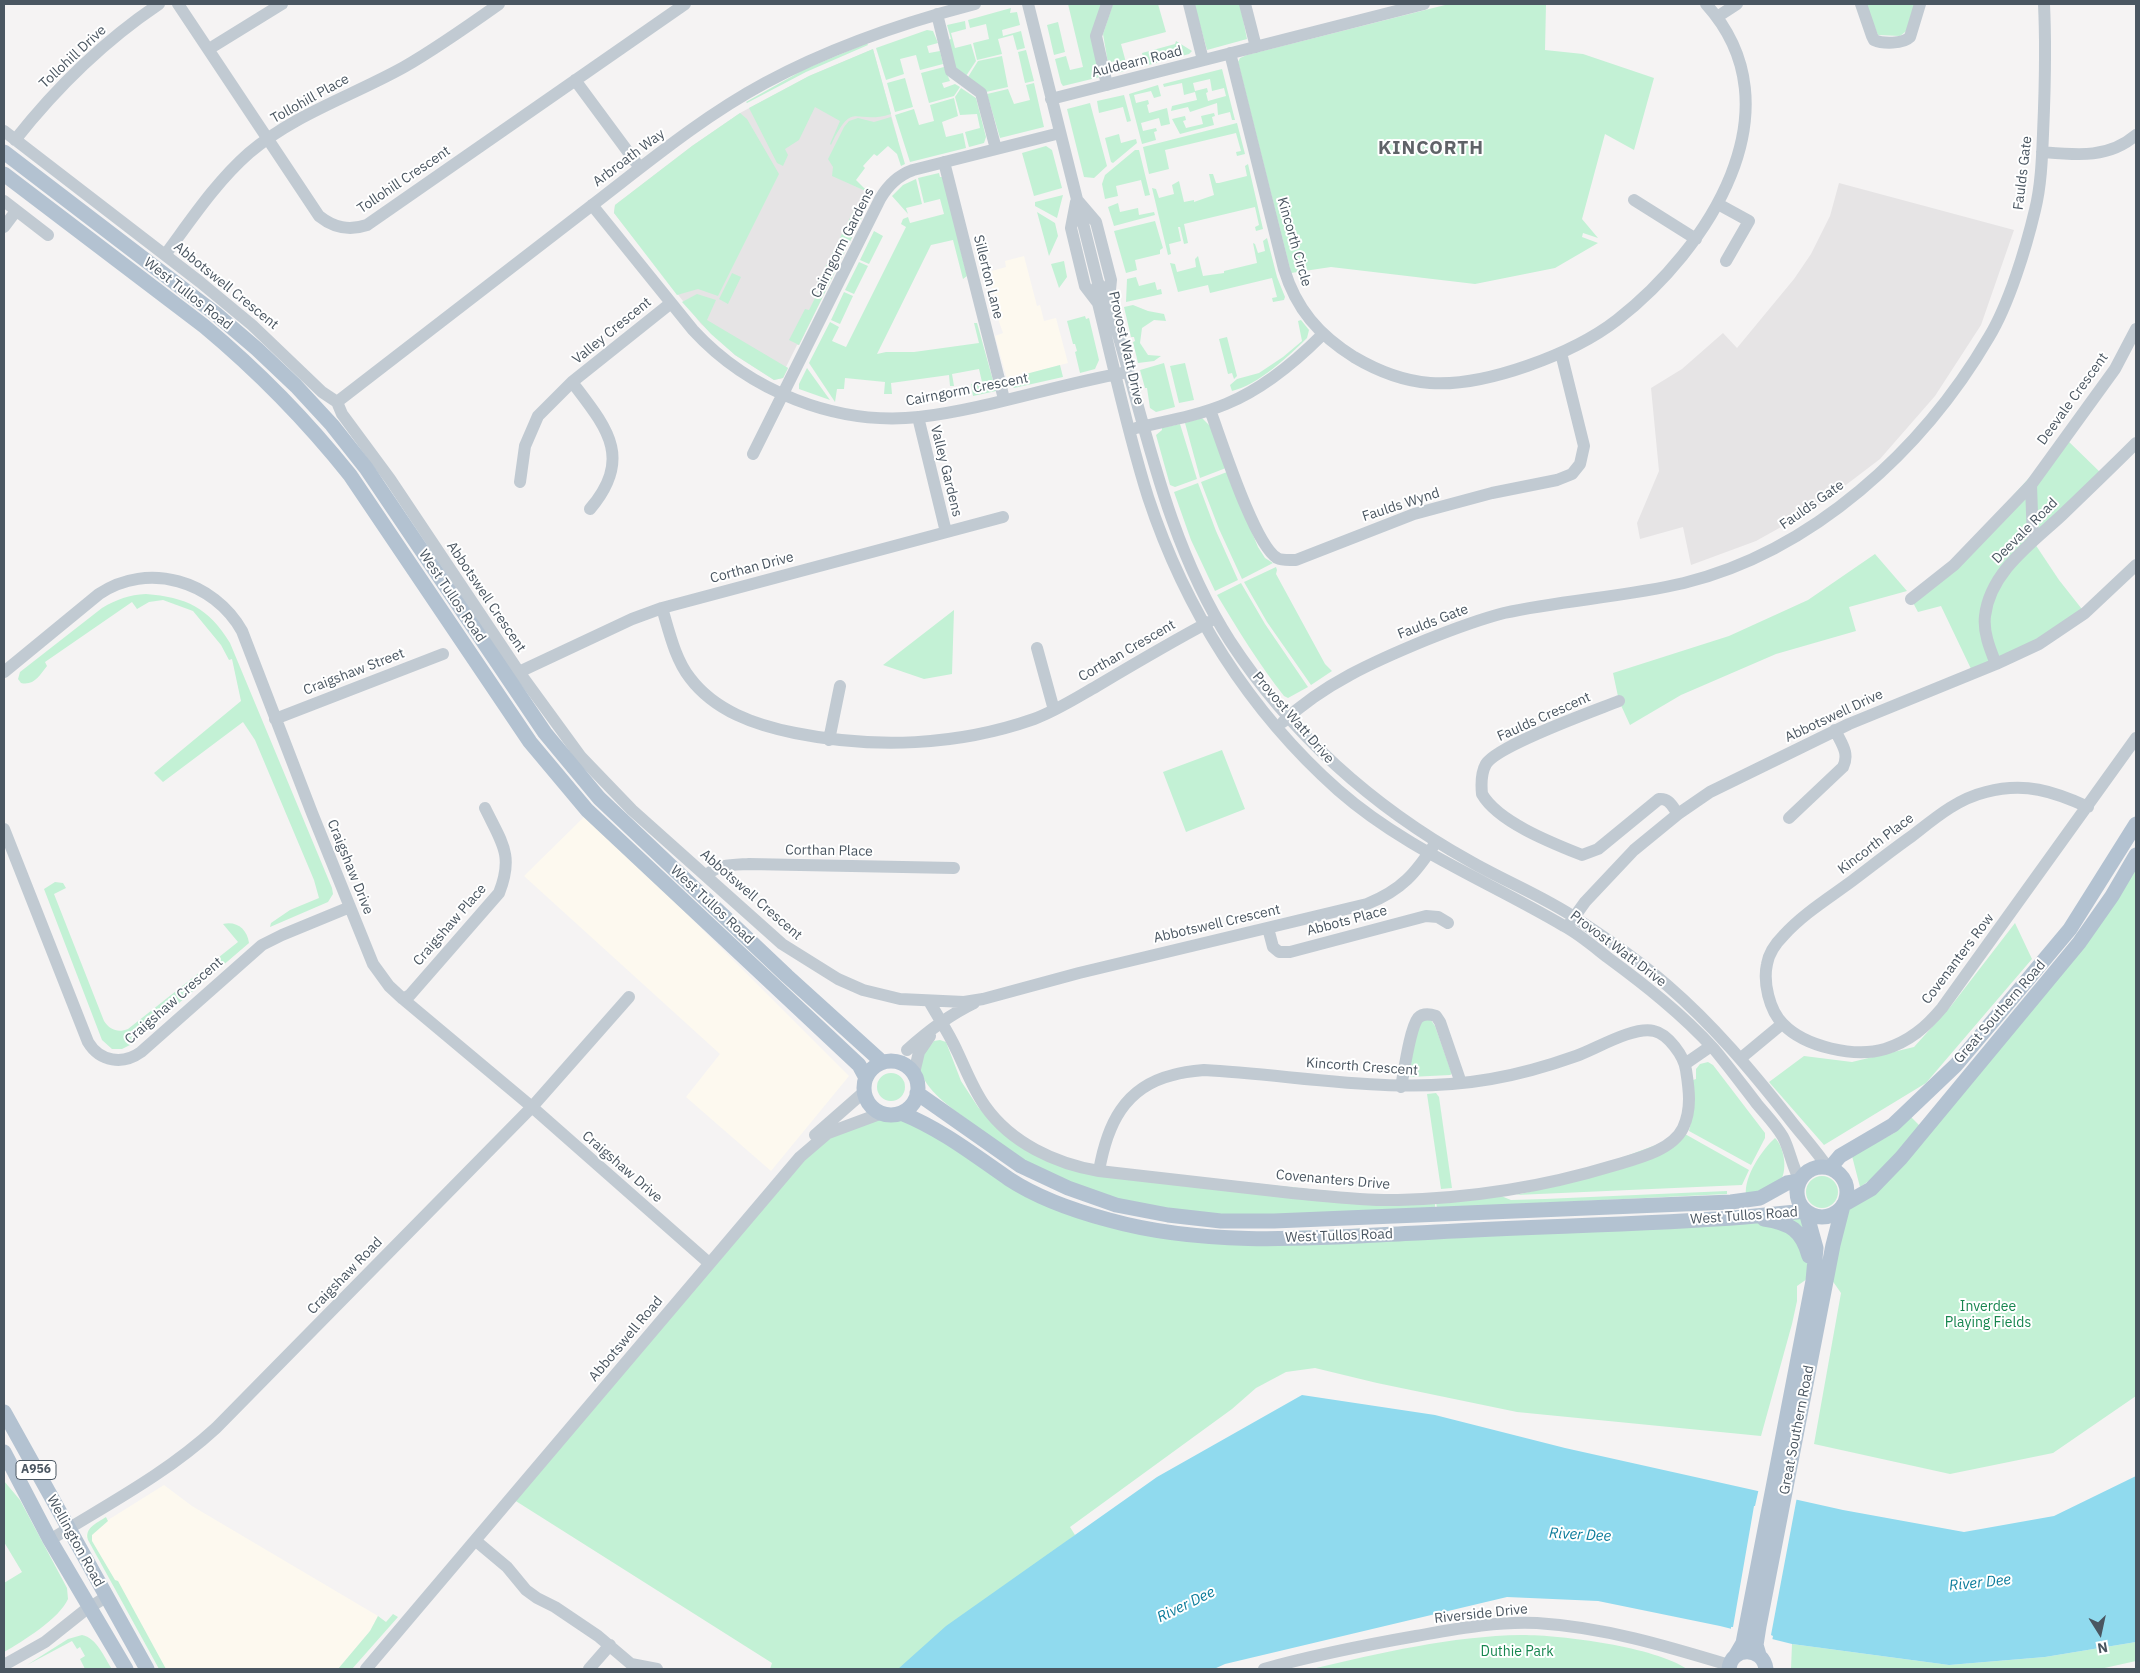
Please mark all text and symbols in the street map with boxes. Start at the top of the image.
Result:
street label: Tollohill Drive [36,22,110,92]
street label: Auldearn Road [1090,43,1184,81]
street label: Tollohill Place [268,71,352,127]
street label: Arbroath Way [590,126,668,190]
street label: Faulds Gate [2010,135,2036,211]
district label: KINCORTH [1377,138,1485,160]
street label: Tollohill Crescent [354,143,454,217]
street label: Cairngorm Gardens [808,185,878,301]
street label: Kincorth Circle [1273,195,1315,289]
street label: Sillerton Lane [969,233,1007,321]
street label: Abbotswell Crescent [170,239,282,333]
street label: West Tullos Road [140,254,236,334]
street label: Provost Watt Drive [1105,290,1147,406]
street label: Valley Crescent [569,294,655,368]
street label: Deevale Crescent [2034,350,2112,448]
street label: Cairngorm Crescent [904,370,1030,410]
street label: Valley Gardens [926,423,966,519]
street label: Faulds Gate [1777,477,1847,533]
street label: Faulds Wynd [1360,485,1442,525]
street label: Deevale Road [1989,495,2061,567]
street label: Abbotswell Crescent [443,539,529,655]
street label: West Tullos Road [415,547,489,645]
street label: Corthan Drive [708,549,796,587]
street label: Faulds Gate [1395,601,1471,643]
street label: Corthan Crescent [1076,616,1178,686]
street label: Craigshaw Street [301,645,407,699]
street label: Provost Watt Drive [1249,669,1337,767]
street label: Abbotswell Drive [1782,686,1886,746]
street label: Faulds Crescent [1495,689,1593,745]
street label: Kincorth Place [1835,810,1917,878]
street label: Craigshaw Drive [323,817,377,917]
street label: Corthan Place [785,842,873,860]
street label: Abbotswell Crescent [697,846,805,944]
street label: West Tullos Road [667,862,757,948]
street label: Craigshaw Place [410,881,490,969]
street label: Abbotswell Crescent [1152,901,1282,947]
street label: Abbots Place [1305,902,1389,940]
street label: Provost Watt Drive [1567,907,1669,991]
street label: Covenanters Row [1918,910,1998,1008]
street label: Craigshaw Crescent [122,954,226,1048]
street label: Great Southern Road [1951,957,2049,1067]
street label: Kincorth Crescent [1305,1055,1419,1079]
street label: Craigshaw Drive [578,1128,666,1206]
street label: Covenanters Drive [1275,1167,1391,1193]
street label: West Tullos Road [1690,1204,1798,1228]
street label: West Tullos Road [1285,1226,1393,1246]
street label: Craigshaw Road [304,1234,386,1318]
street label: Abbotswell Road [585,1293,667,1385]
park label: Inverdee Playing Fields [1945,1299,2031,1331]
street label: Great Southern Road [1776,1364,1818,1496]
road number: A956 [16,1460,56,1480]
street label: Wellington Road [43,1492,107,1590]
water label: River Dee [1548,1524,1612,1546]
water label: River Dee [1948,1571,2012,1595]
water label: River Dee [1154,1583,1218,1627]
street label: Riverside Drive [1433,1601,1529,1627]
north arrow [2075,1608,2125,1658]
text: N [2096,1638,2109,1658]
park label: Duthie Park [1480,1644,1554,1660]

